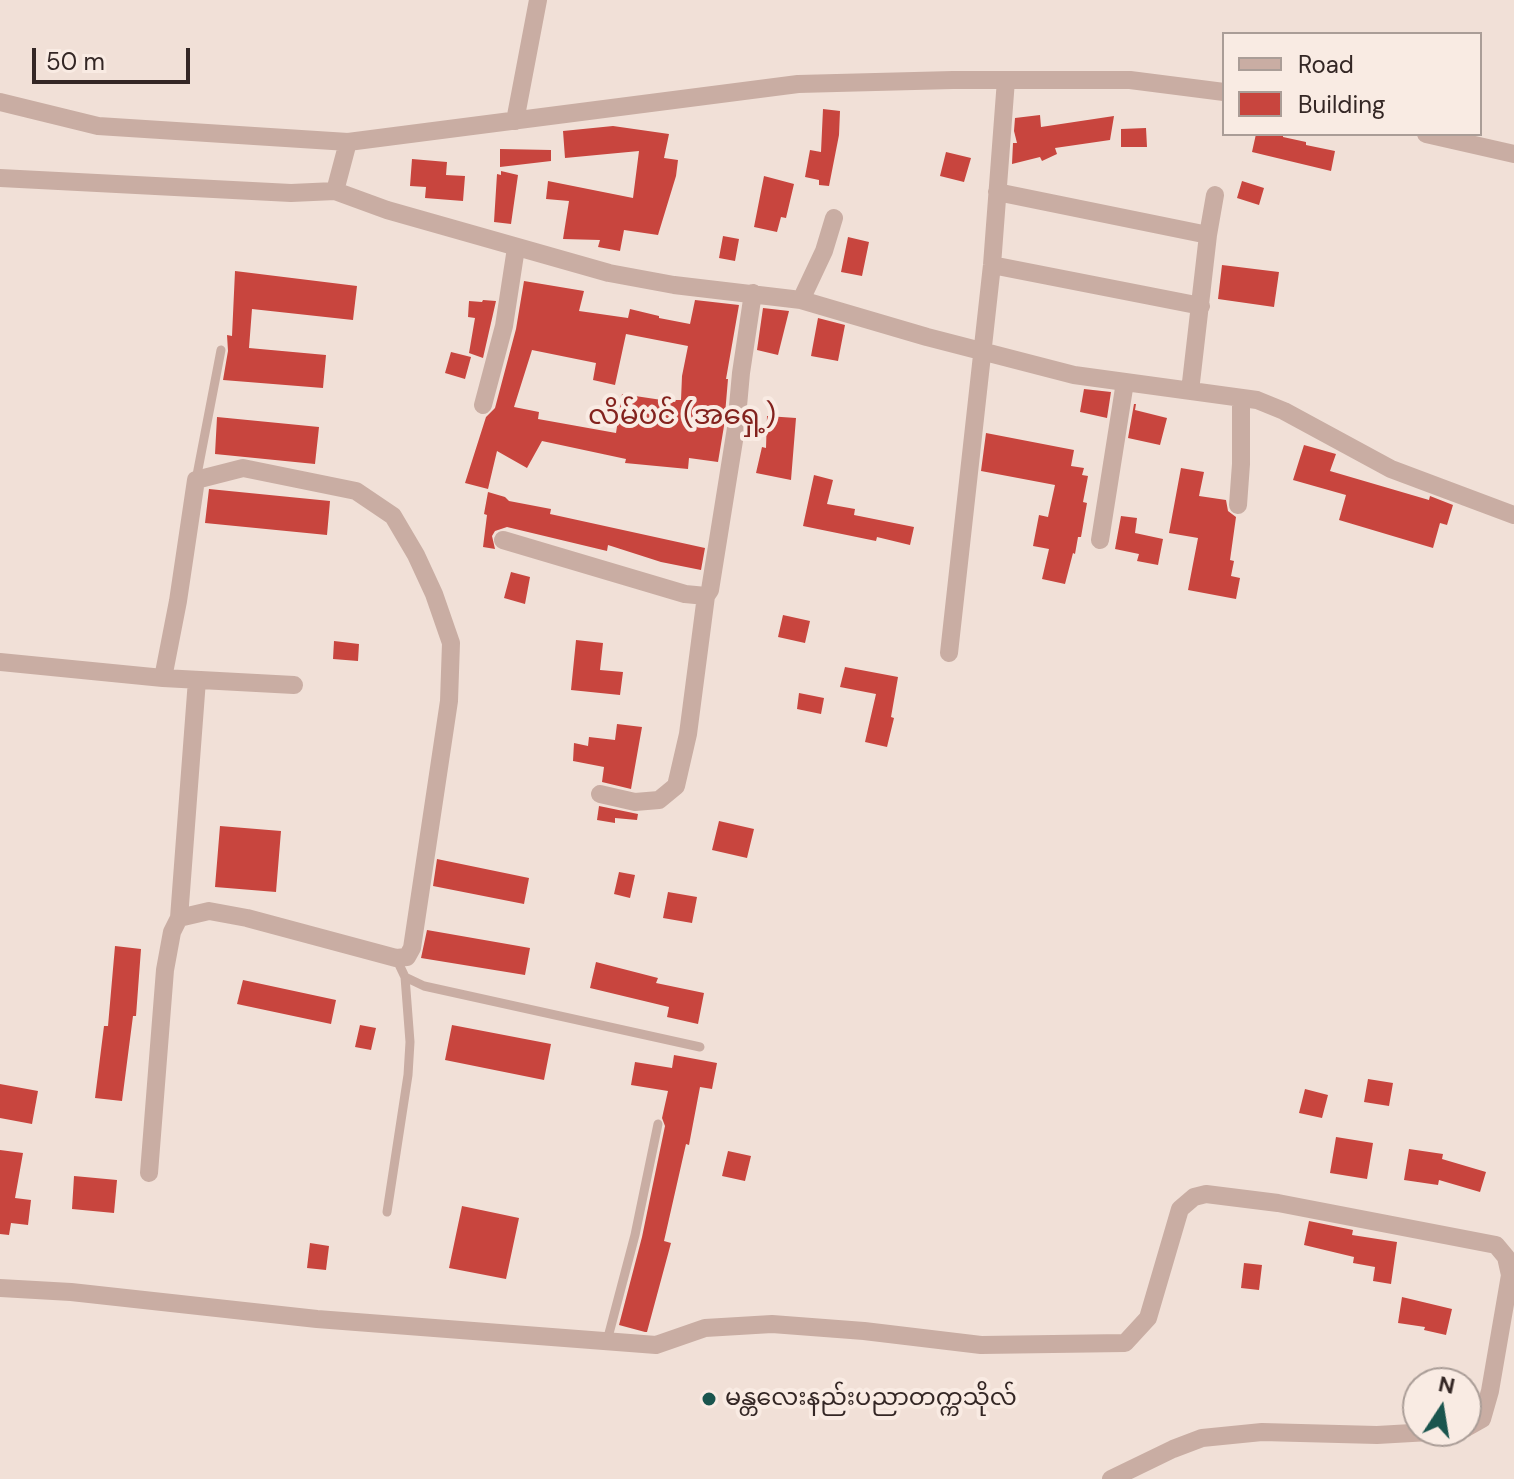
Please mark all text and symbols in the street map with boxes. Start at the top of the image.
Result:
scale bar [36,32,194,82]
legend [1222,32,1482,136]
text: 50 m [46,46,105,77]
text: Road [1298,49,1354,80]
text: Building [1298,89,1385,120]
district label: လိမ်ပင် (အရှေ့) [588,400,776,434]
north arrow [1402,1367,1482,1447]
text: N [1436,1369,1458,1401]
place label: မန္တလေးနည်းပညာတက္ကသိုလ် [725,1385,1017,1413]
marker: မန္တလေးနည်းပညာတက္ကသိုလ် [700,1390,718,1408]

